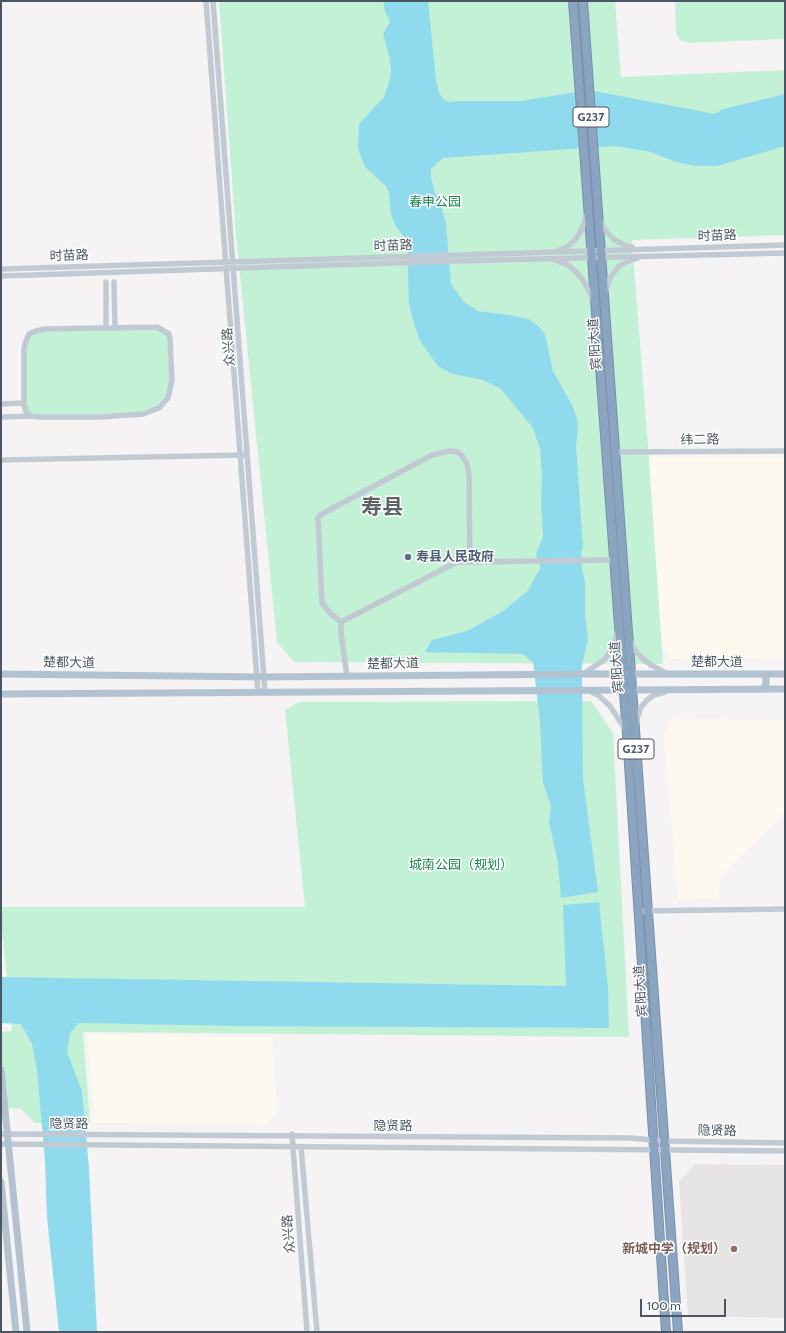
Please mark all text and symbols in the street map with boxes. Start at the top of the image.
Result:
road number: G237 [573,107,609,127]
park label: 春申公园 [409,194,461,210]
street label: 时苗路 [697,228,737,244]
street label: 时苗路 [373,238,413,254]
street label: 时苗路 [49,248,89,264]
street label: 宾阳大道 [585,318,605,370]
street label: 众兴路 [220,327,238,367]
street label: 纬二路 [680,432,720,448]
district label: 寿县 [361,495,403,521]
place label: 寿县人民政府 [416,549,494,565]
marker: 寿县人民政府 [403,552,413,562]
street label: 宾阳大道 [607,641,627,693]
street label: 楚都大道 [691,654,743,670]
street label: 楚都大道 [43,655,95,671]
street label: 楚都大道 [367,656,419,672]
road number: G237 [618,739,654,759]
park label: 城南公园（规划） [409,857,513,873]
street label: 宾阳大道 [631,965,651,1017]
street label: 隐贤路 [50,1116,88,1132]
street label: 隐贤路 [374,1118,412,1134]
street label: 隐贤路 [697,1123,737,1139]
street label: 众兴路 [280,1214,298,1254]
place label: 新城中学（规划） [622,1241,726,1257]
marker: 新城中学（规划） [729,1244,739,1254]
scale bar [642,1291,728,1317]
text: 100 m [647,1298,681,1313]

